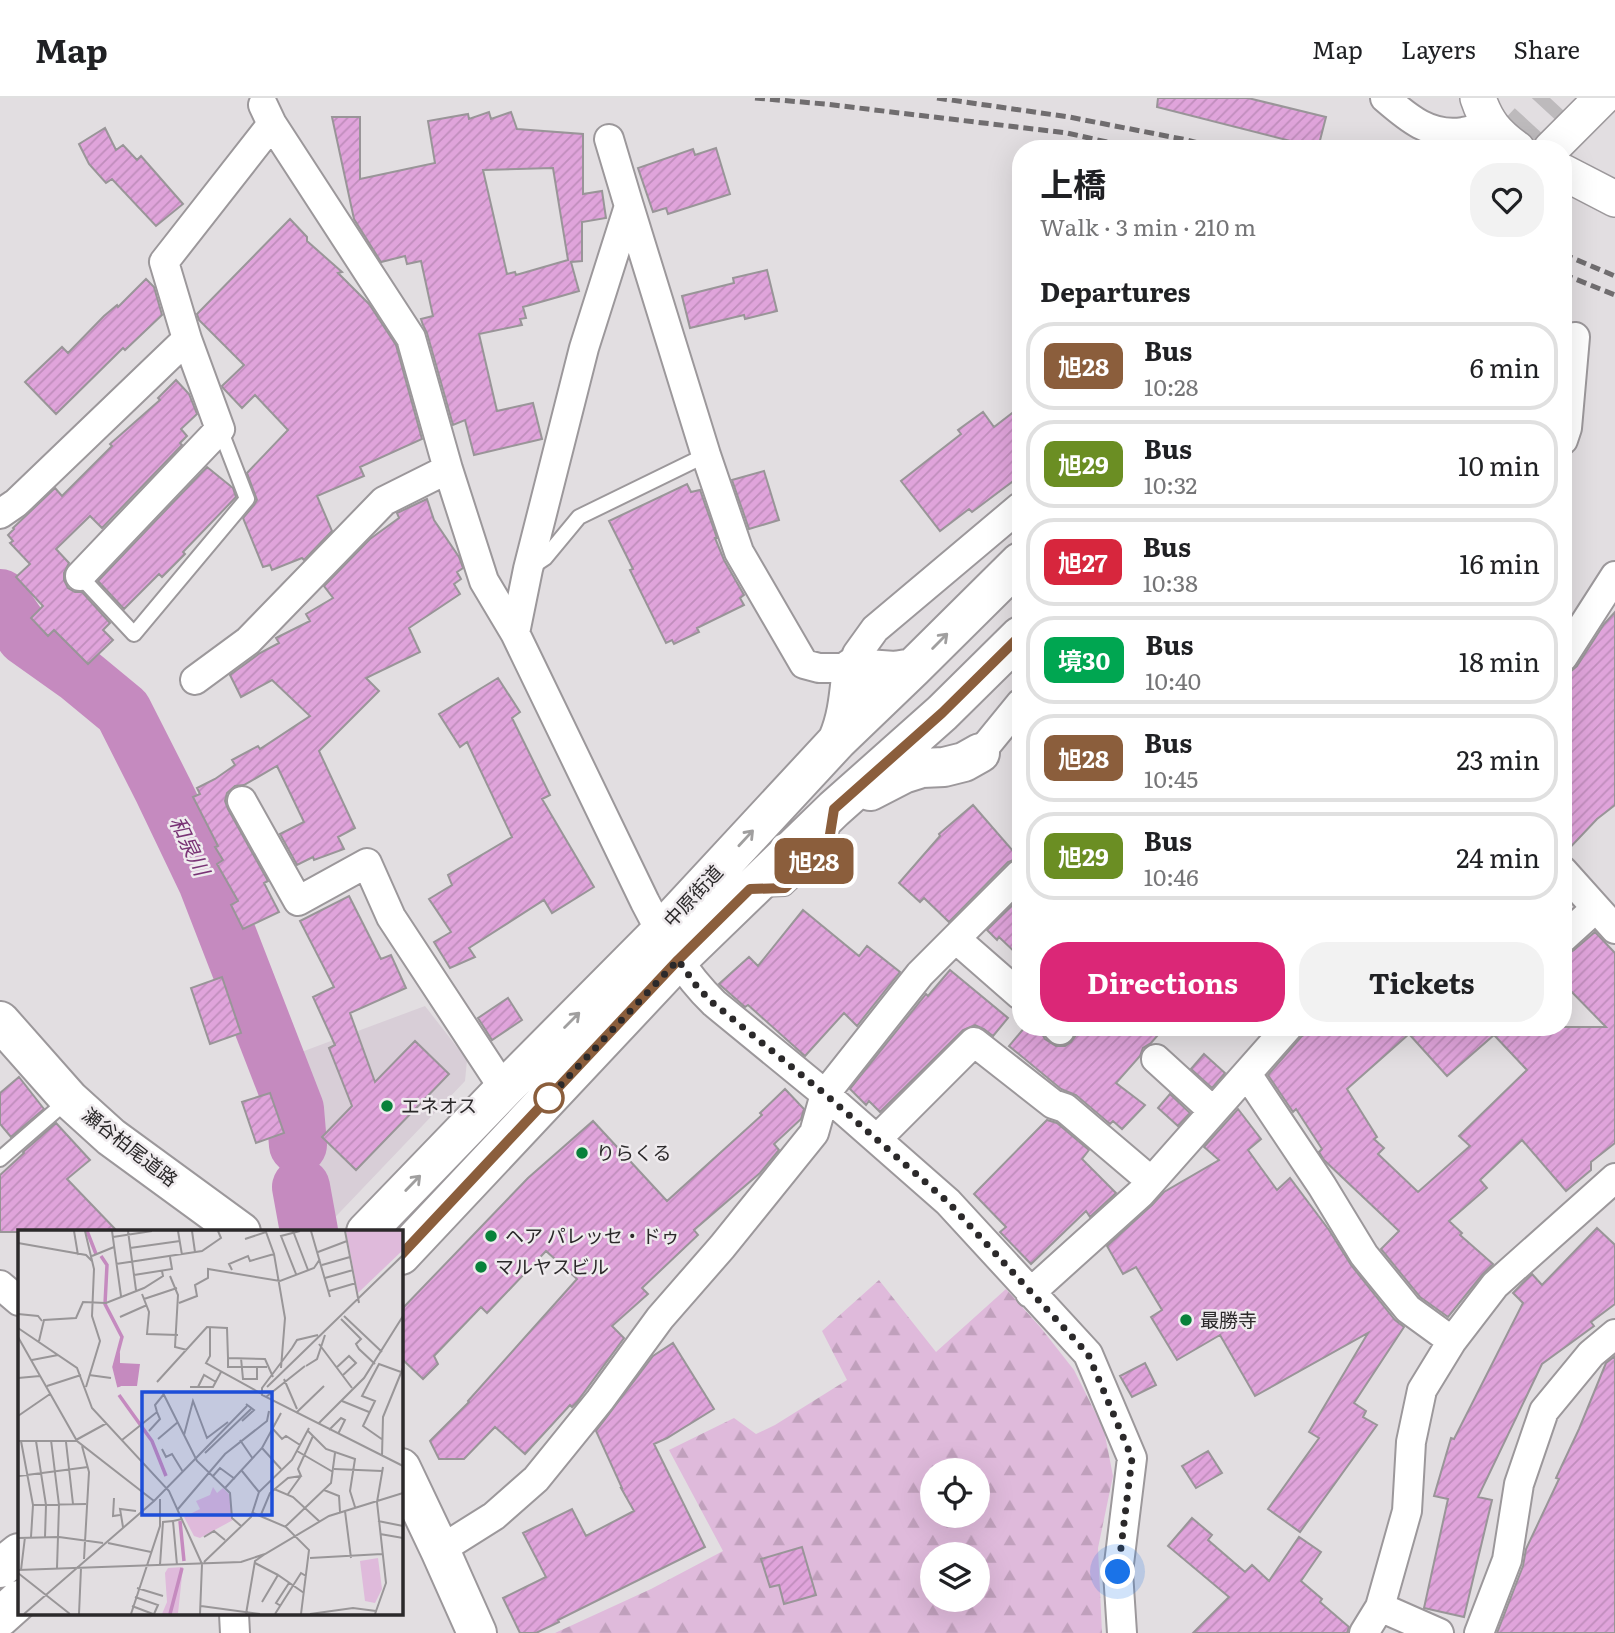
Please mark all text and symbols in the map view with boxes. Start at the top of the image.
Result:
text: Map [35,24,108,73]
text: Map [1312,31,1363,66]
text: Layers [1401,31,1475,66]
text: Share [1513,31,1580,66]
text: 上橋 [1040,158,1106,207]
button: heart [1470,163,1544,237]
text: Walk · 3 min · 210 m [1040,209,1256,243]
text: Departures [1040,271,1191,310]
text: Bus [1144,330,1192,369]
text: 6 min [1470,347,1540,386]
text: 旭28 [1058,348,1109,383]
text: 10:28 [1144,369,1198,403]
text: Bus [1144,428,1192,467]
text: 10 min [1458,445,1540,484]
text: 旭29 [1058,446,1109,481]
text: 10:32 [1144,467,1197,501]
text: Bus [1143,526,1191,565]
text: 16 min [1459,543,1540,582]
text: 旭27 [1058,544,1108,579]
text: 10:38 [1143,565,1198,599]
text: Bus [1145,624,1193,663]
one-way arrow [932,633,949,650]
text: 18 min [1459,641,1540,680]
text: 境30 [1058,642,1110,677]
text: 10:40 [1145,663,1201,697]
text: Bus [1144,722,1192,761]
text: 23 min [1456,739,1540,778]
text: 旭28 [1058,740,1109,775]
text: 10:45 [1144,761,1198,795]
water label: 和泉川 [164,810,220,882]
text: Bus [1144,820,1192,859]
one-way arrow [738,830,755,847]
text: 24 min [1456,837,1540,876]
line badge: 旭28 [774,838,854,884]
text: 旭29 [1058,838,1109,873]
text: 旭28 [788,843,840,878]
street label: 中原街道 [656,858,728,933]
text: 10:46 [1144,859,1199,893]
button: Directions [1040,942,1285,1022]
button: Tickets [1299,942,1544,1022]
one-way arrow [563,1012,580,1029]
unlabelled marker [534,1083,564,1113]
place label: エネオス [401,1091,477,1119]
marker: エネオス [379,1098,395,1114]
street label: 瀬谷柏尾道路 [77,1100,184,1192]
place label: りらくる [596,1138,672,1166]
marker: りらくる [574,1145,590,1161]
one-way arrow [405,1175,422,1192]
place label: ヘア パレッセ・ドゥ [505,1221,680,1249]
marker: ヘア パレッセ・ドゥ [483,1228,499,1244]
inset map [18,1230,402,1616]
place label: マルヤスビル [495,1252,609,1280]
marker: マルヤスビル [473,1259,489,1275]
place label: 最勝寺 [1200,1305,1257,1333]
marker: 最勝寺 [1178,1312,1194,1328]
map controls [920,1458,990,1612]
button: locate [920,1458,990,1528]
button: layers [920,1542,990,1612]
your location [1100,1554,1135,1589]

